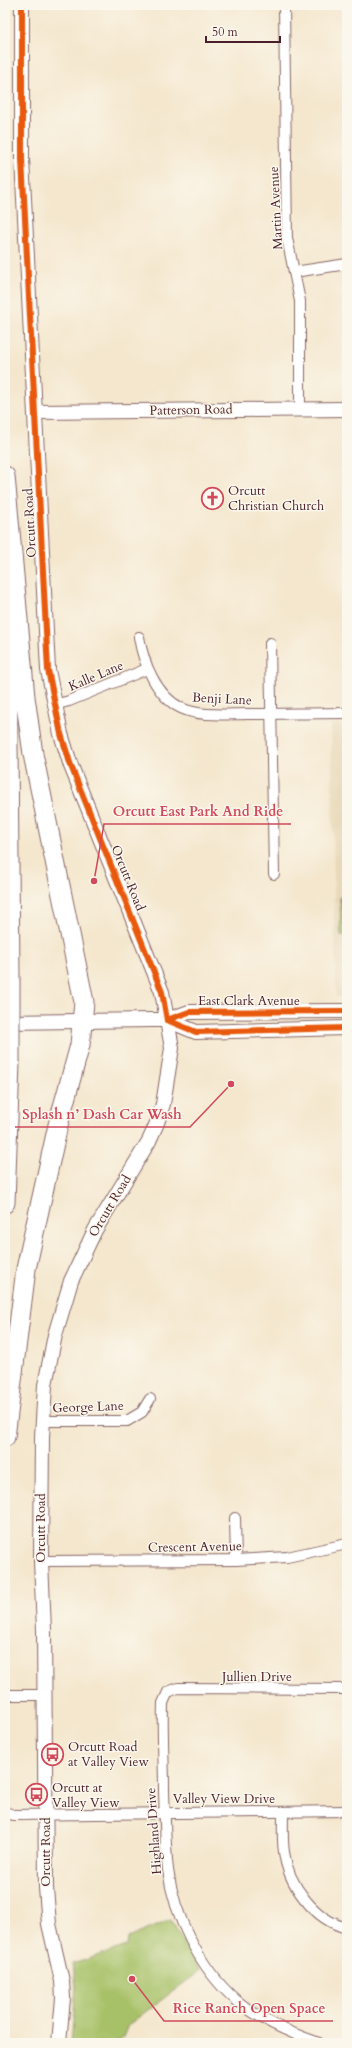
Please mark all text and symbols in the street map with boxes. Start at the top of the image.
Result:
scale bar [206,18,280,44]
text: 50 m [212,24,239,40]
street label: Martin Avenue [265,166,287,250]
street label: Patterson Road [149,400,233,420]
place label: Orcutt Christian Church [228,482,324,515]
church icon: Orcutt Christian Church [199,485,225,511]
street label: Orcutt Road [19,488,41,558]
street label: Kalle Lane [66,656,126,696]
street label: Benji Lane [192,688,252,710]
callout: Orcutt East Park And Ride [104,798,291,824]
text: Orcutt East Park And Ride [113,802,283,821]
street label: Orcutt Road [107,842,149,914]
street label: East Clark Avenue [198,992,300,1010]
callout: Splash n’ Dash Car Wash [15,1101,190,1127]
text: Splash n’ Dash Car Wash [22,1105,182,1124]
street label: Orcutt Road [84,1172,136,1240]
street label: George Lane [52,1397,124,1417]
street label: Orcutt Road [32,1493,50,1563]
street label: Crescent Avenue [148,1537,242,1557]
street label: Jullien Drive [220,1668,292,1686]
place label: Orcutt Road at Valley View [68,1738,149,1771]
bus stop icon: Orcutt Road at Valley View [39,1741,65,1767]
place label: Orcutt at Valley View [52,1779,120,1812]
bus stop icon: Orcutt at Valley View [23,1782,49,1808]
street label: Highland Drive [142,1787,166,1875]
street label: Valley View Drive [173,1790,275,1808]
street label: Orcutt Road [37,1817,55,1887]
callout: Rice Ranch Open Space [164,1995,333,2021]
text: Rice Ranch Open Space [173,1999,325,2018]

